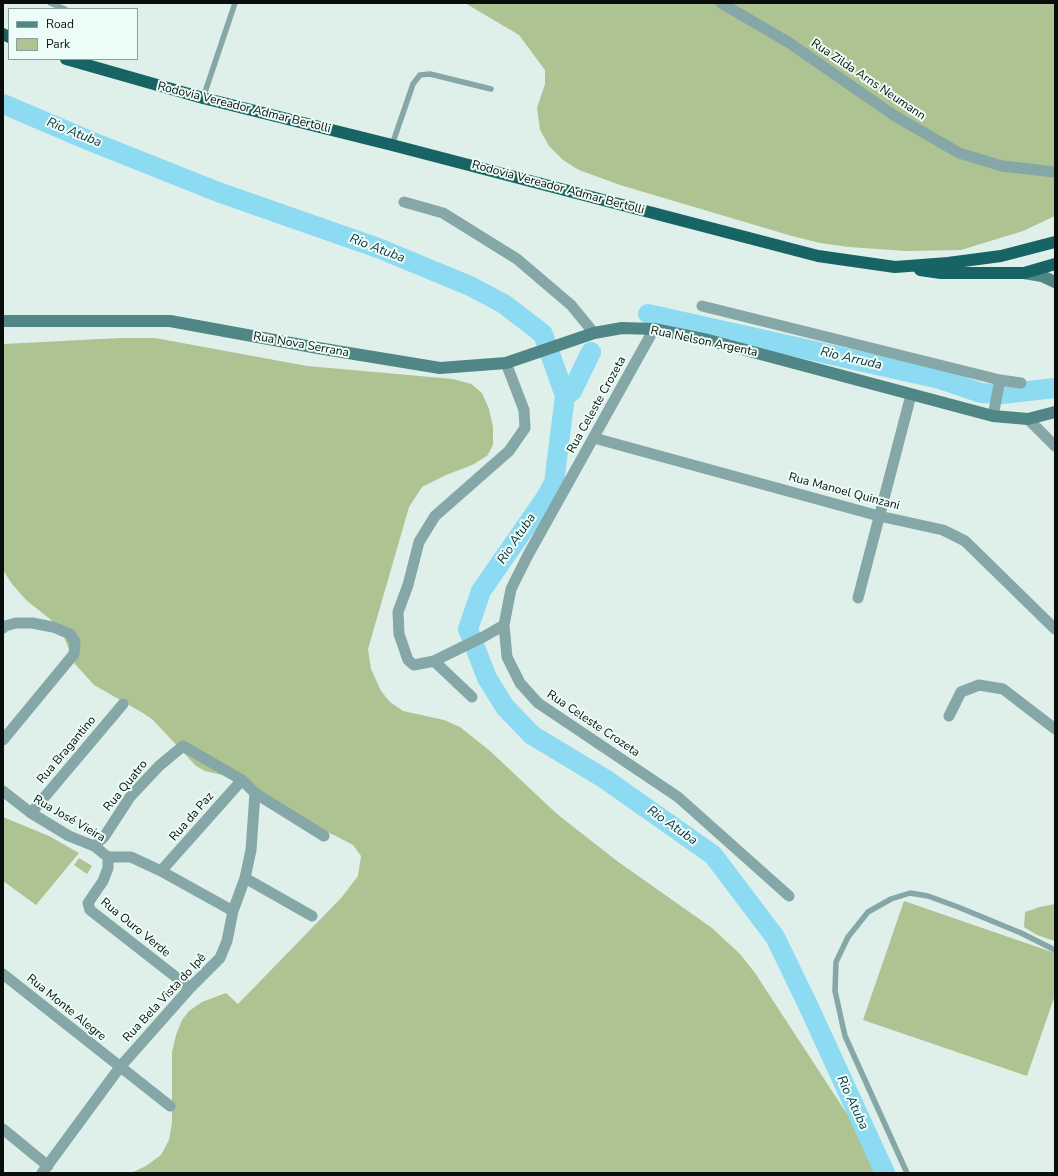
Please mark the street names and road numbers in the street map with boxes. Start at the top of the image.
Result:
street label: Rua Zilda Arns Neumann [808,36,928,124]
street label: Rodovia Vereador Admar Bertolli [156,79,332,137]
street label: Rodovia Vereador Admar Bertolli [470,158,646,218]
street label: Rua Nelson Argenta [649,324,759,360]
street label: Rua Nova Serrana [252,329,350,361]
street label: Rua Celeste Crozeta [564,354,630,456]
street label: Rua Manoel Quinzani [787,470,901,514]
street label: Rua Celeste Crozeta [544,688,642,760]
street label: Rua Bragantino [35,713,99,787]
street label: Rua Quatro [101,758,151,814]
street label: Rua da Paz [167,790,217,844]
street label: Rua José Vieira [30,793,108,845]
street label: Rua Ouro Verde [97,895,173,961]
street label: Rua Bela Vista do Ipê [120,951,210,1045]
street label: Rua Monte Alegre [23,972,109,1044]

